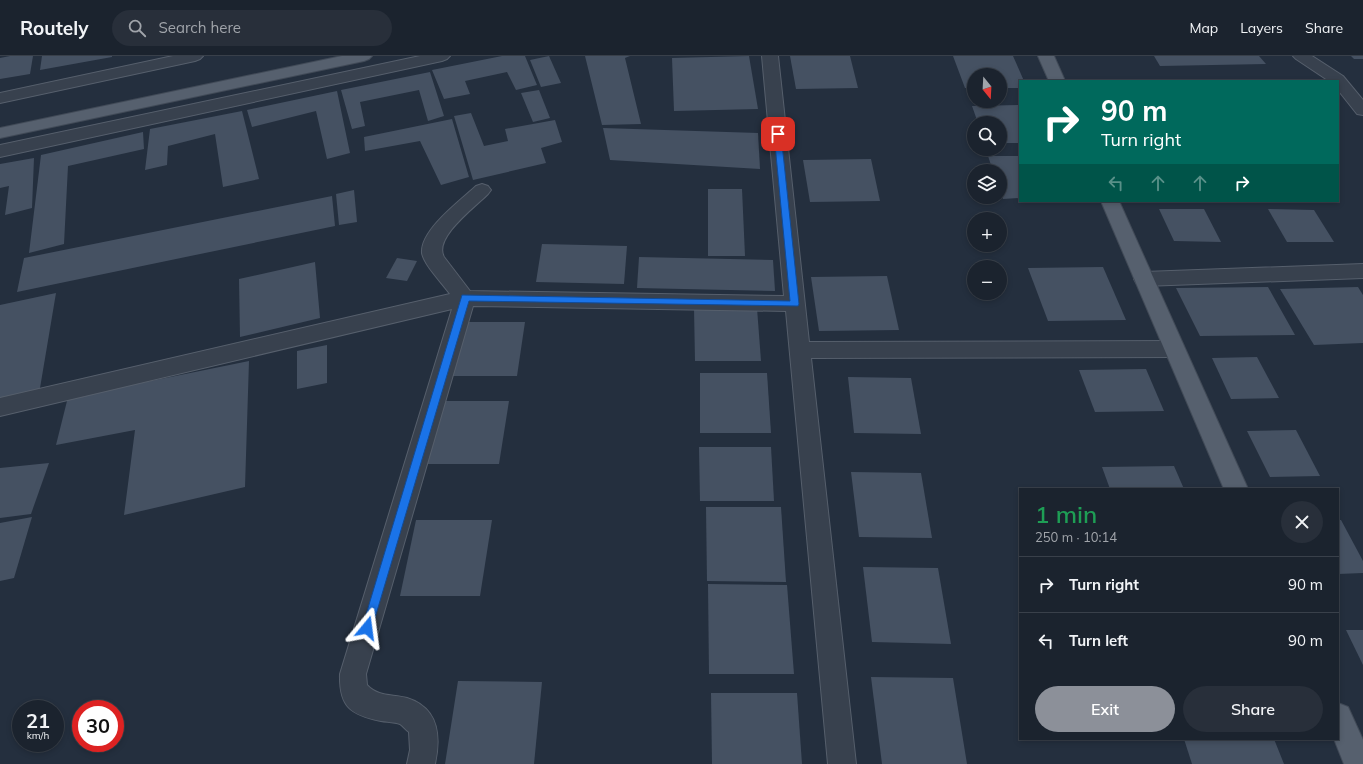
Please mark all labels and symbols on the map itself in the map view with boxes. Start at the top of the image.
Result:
north arrow [967,68,1007,108]
pin [761,117,795,151]
position arrow [346,607,388,649]
speed limit sign: 30 [72,700,124,752]

